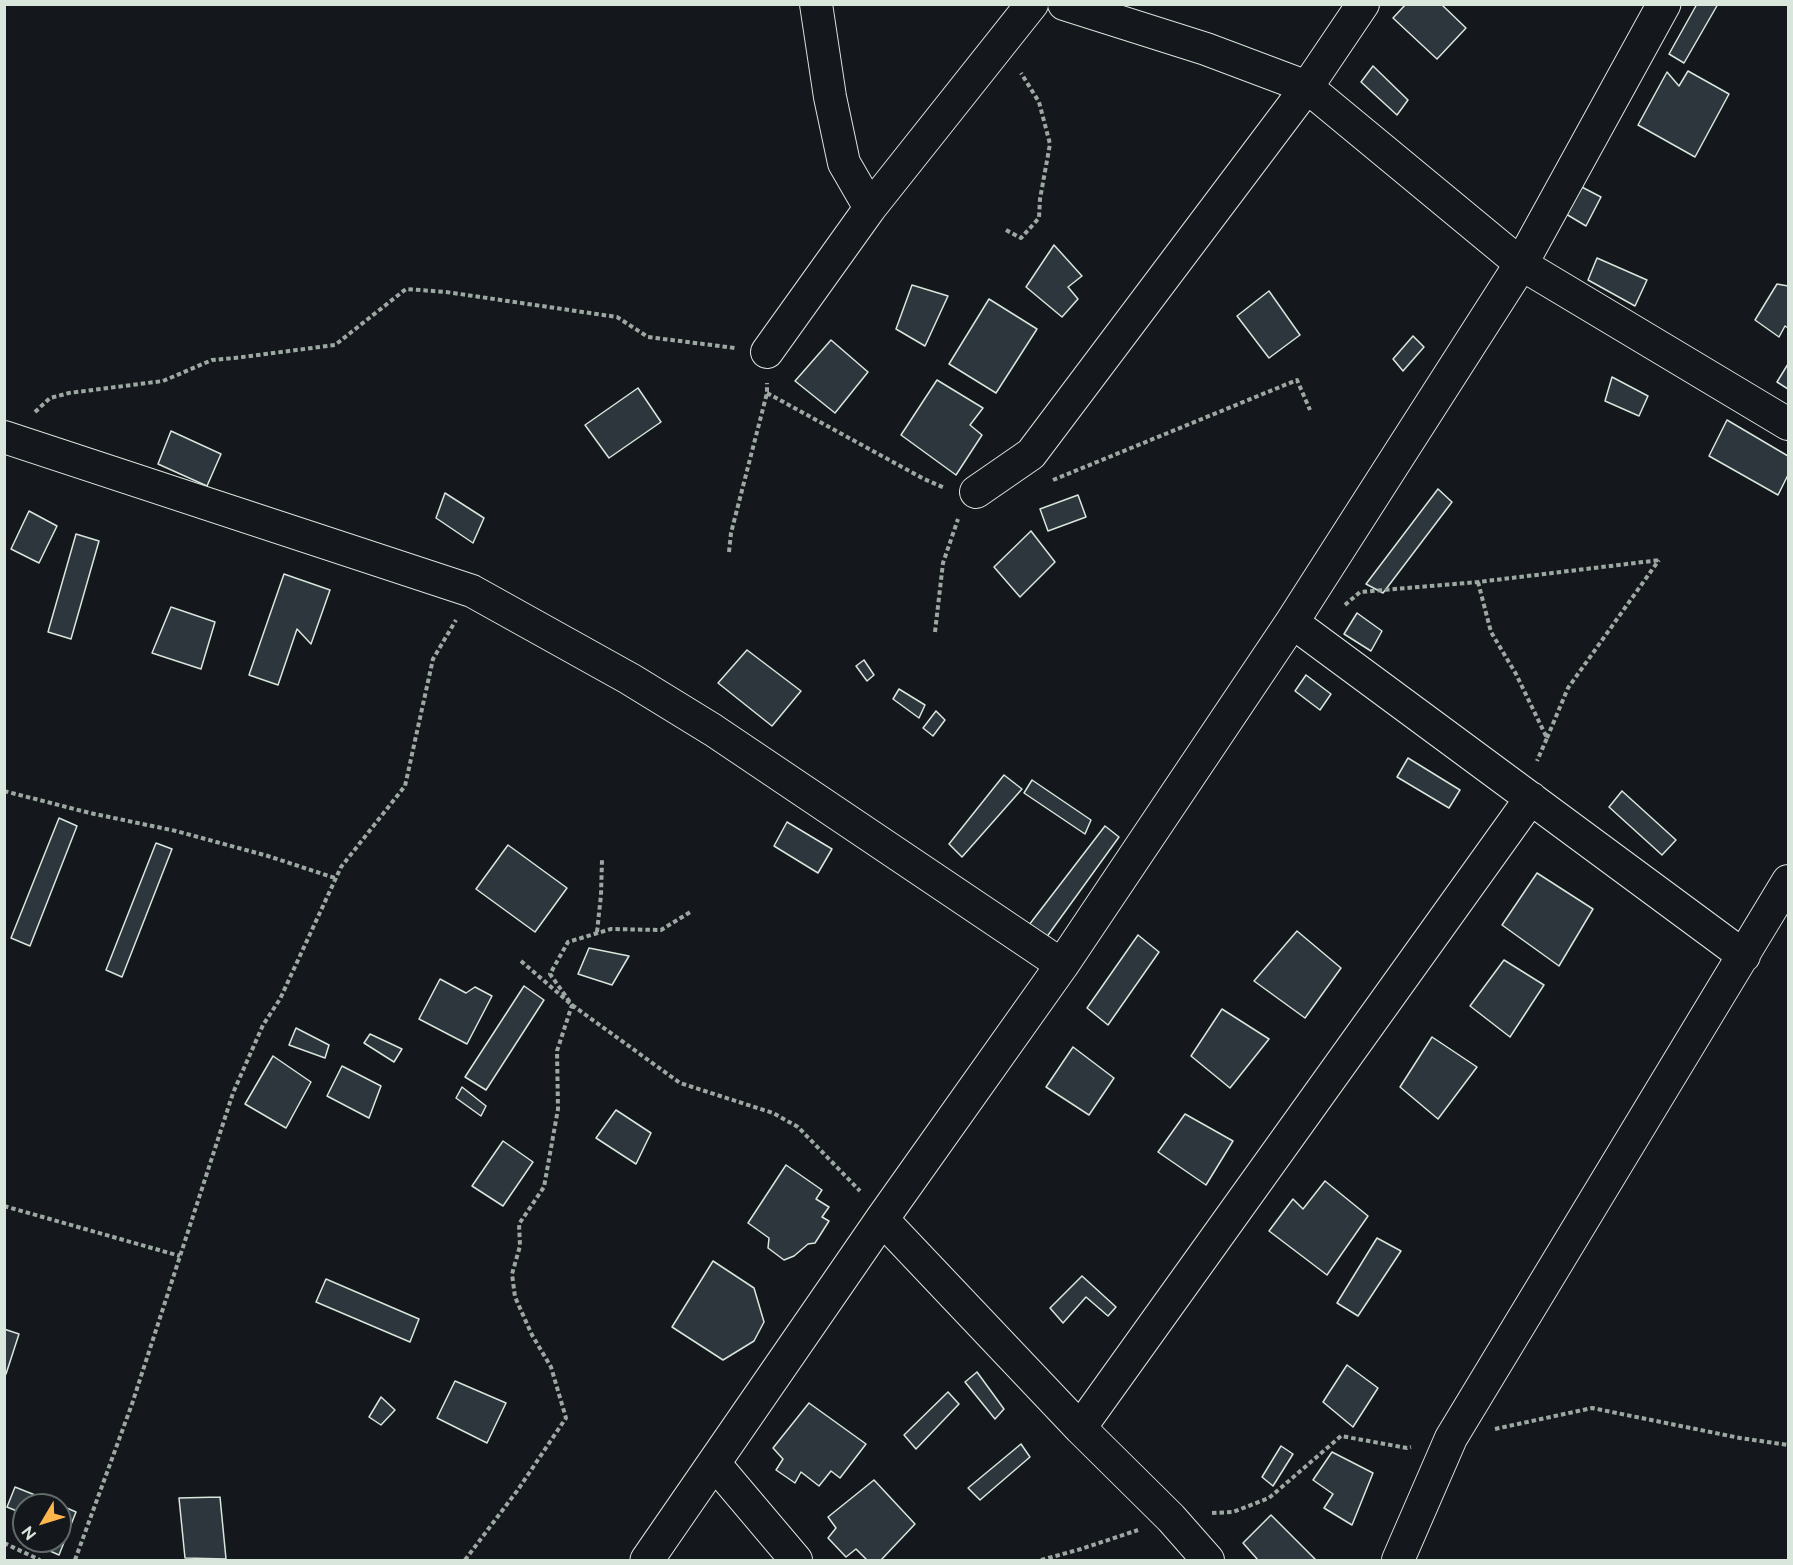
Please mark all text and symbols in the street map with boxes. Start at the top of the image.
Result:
north arrow [12,1493,72,1553]
text: N [18,1522,40,1544]

